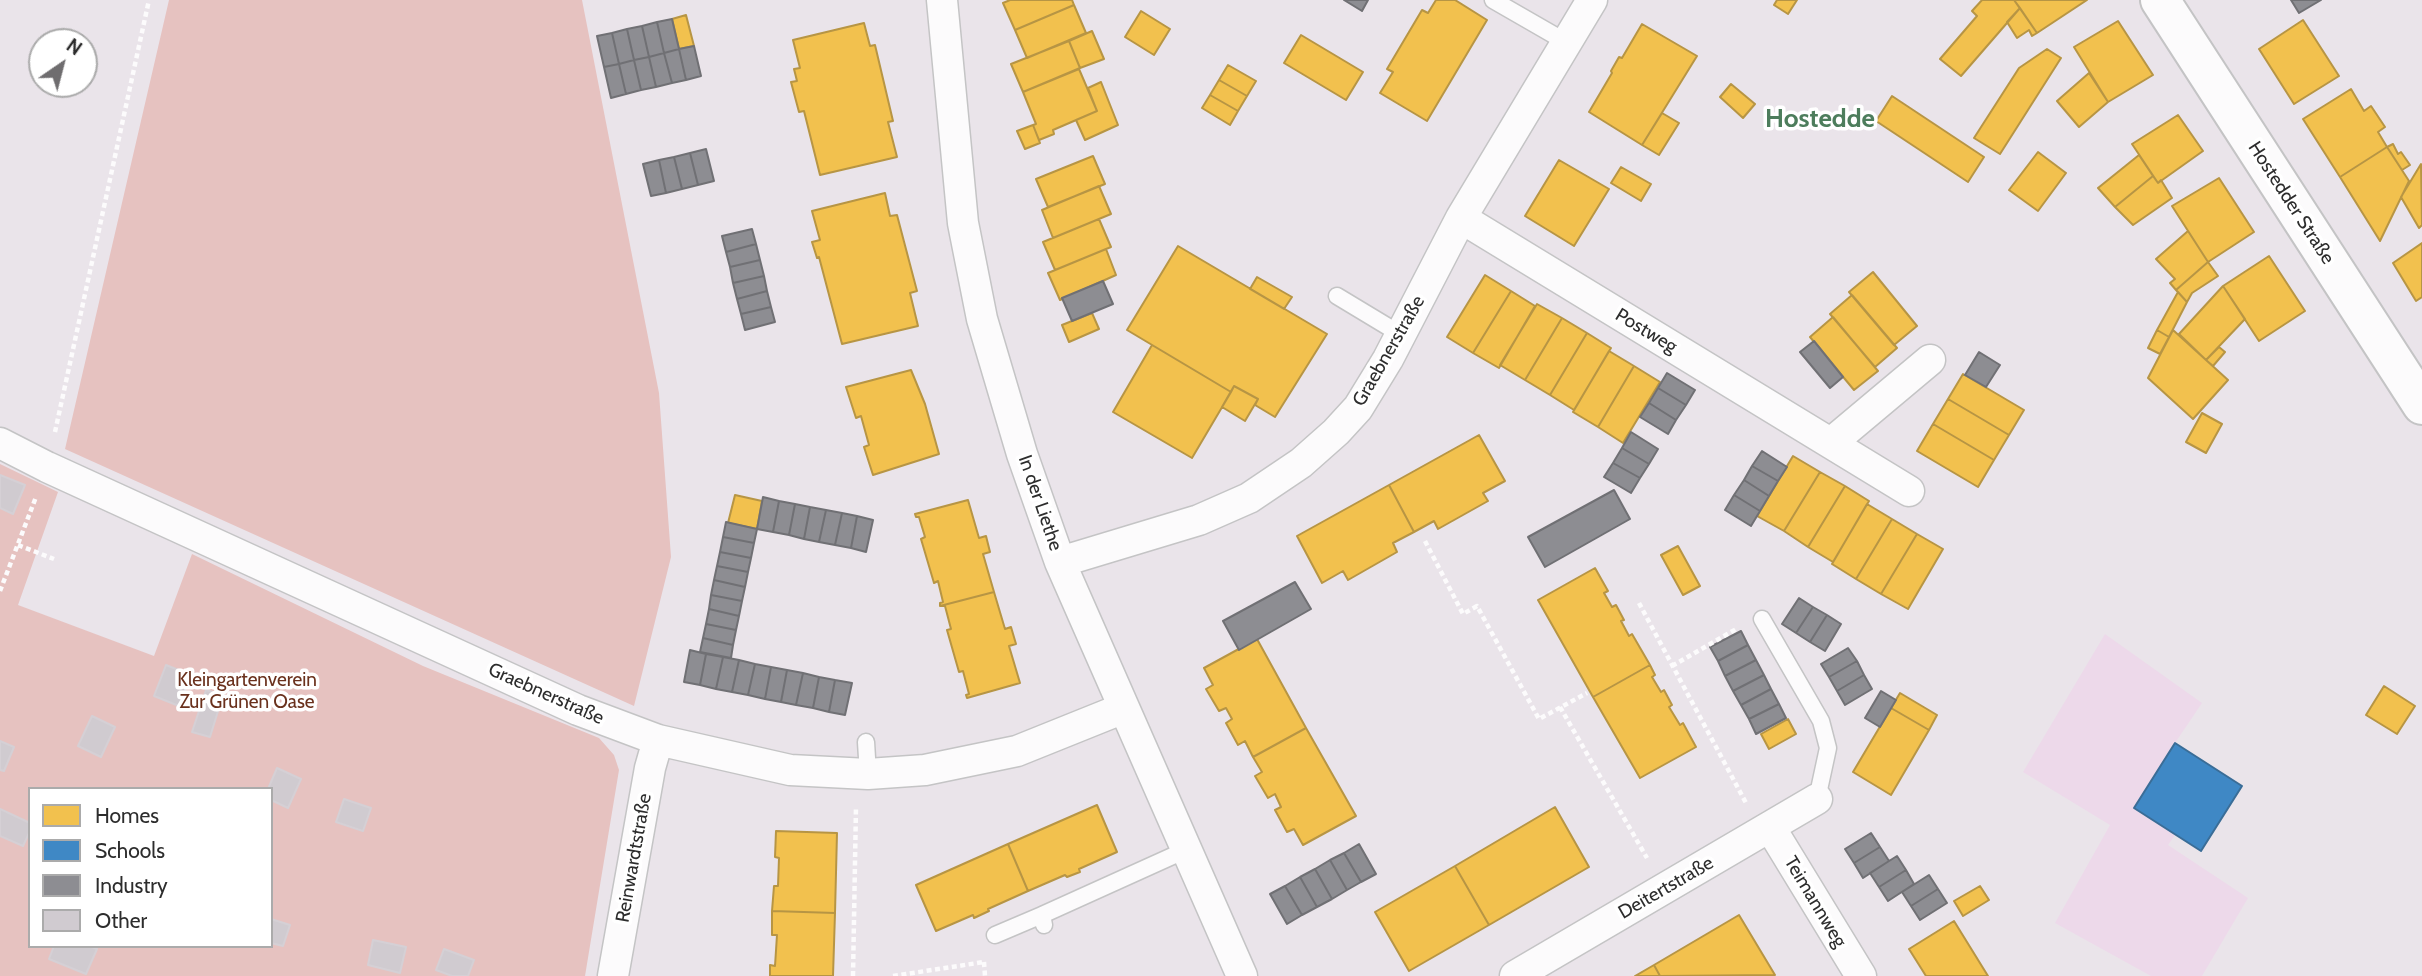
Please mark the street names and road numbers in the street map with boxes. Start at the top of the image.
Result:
street label: Hostedder Straße [2243,137,2339,269]
street label: Graebnerstraße [1348,292,1430,410]
street label: Postweg [1611,304,1681,358]
street label: In der Liethe [1013,452,1067,554]
street label: Graebnerstraße [485,658,607,730]
street label: Reinwardtstraße [611,792,657,924]
street label: Deitertstraße [1614,852,1718,924]
street label: Teimannweg [1779,852,1851,952]

